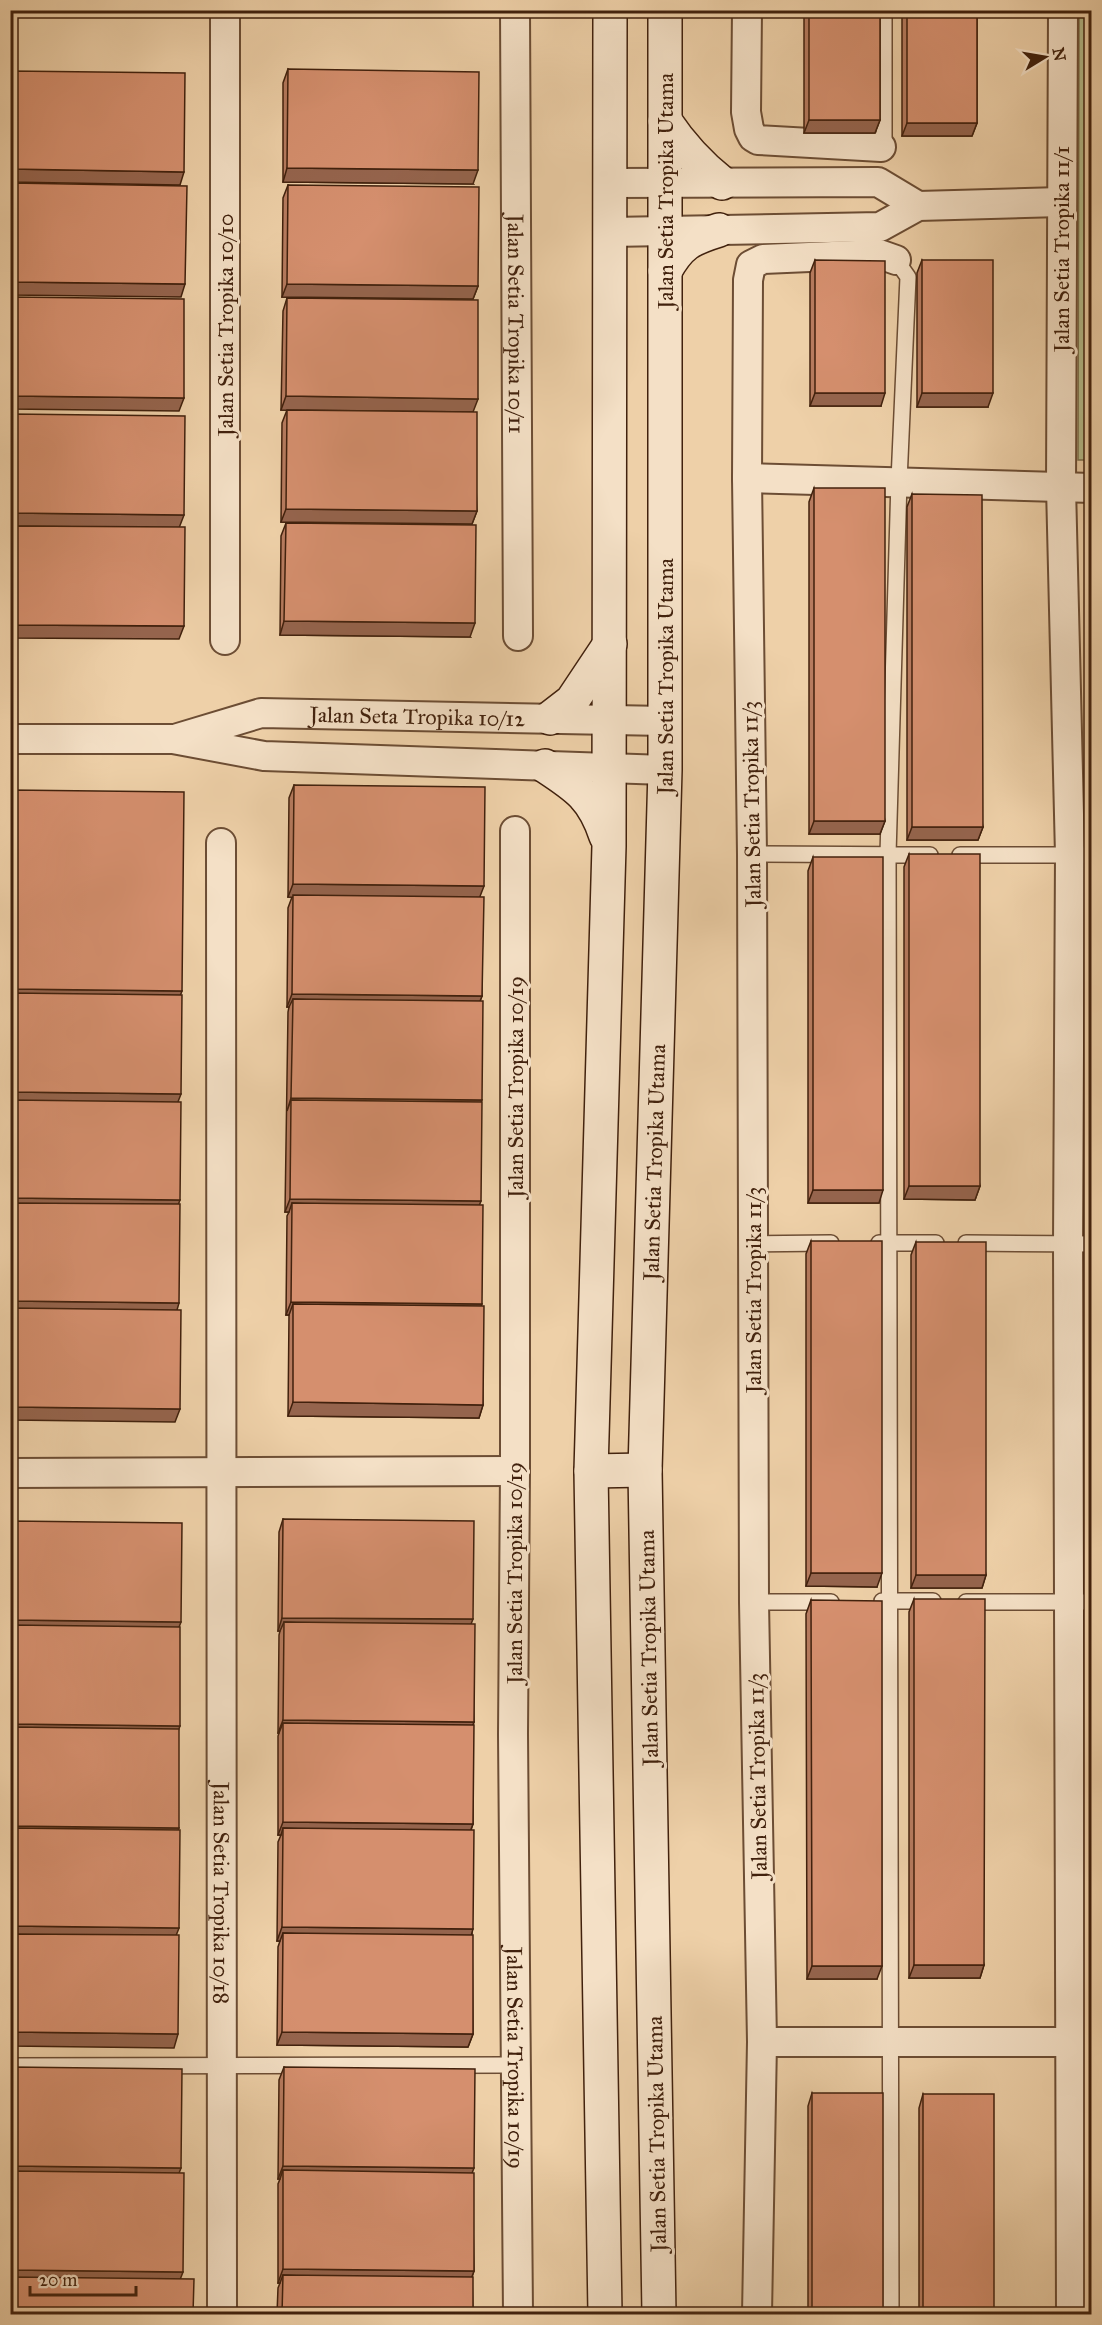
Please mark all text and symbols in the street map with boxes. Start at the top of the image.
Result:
north arrow [1015,27,1075,87]
text: N [1049,46,1070,63]
street label: Jalan Setia Tropika Utama [652,72,679,311]
street label: Jalan Setia Tropika 11/1 [1048,146,1075,354]
street label: Jalan Setia Tropika 10/11 [502,212,530,434]
street label: Jalan Setia Tropika 10/10 [212,213,239,439]
street label: Jalan Setia Tropika Utama [651,558,679,797]
street label: Jalan Setia Tropika 11/3 [736,700,767,909]
street label: Jalan Seta Tropika 10/12 [307,701,525,732]
street label: Jalan Setia Tropika 10/19 [502,976,529,1200]
street label: Jalan Setia Tropika Utama [637,1043,671,1283]
street label: Jalan Setia Tropika 11/3 [740,1187,767,1395]
street label: Jalan Setia Tropika 10/19 [501,1462,528,1686]
street label: Jalan Setia Tropika Utama [633,1529,664,1768]
street label: Jalan Setia Tropika 11/3 [742,1672,773,1881]
street label: Jalan Setia Tropika 10/18 [208,1780,235,2004]
street label: Jalan Setia Tropika 10/19 [501,1945,530,2169]
street label: Jalan Setia Tropika Utama [641,2015,672,2254]
scale bar [30,2259,136,2297]
text: 20 m [39,2269,77,2291]

